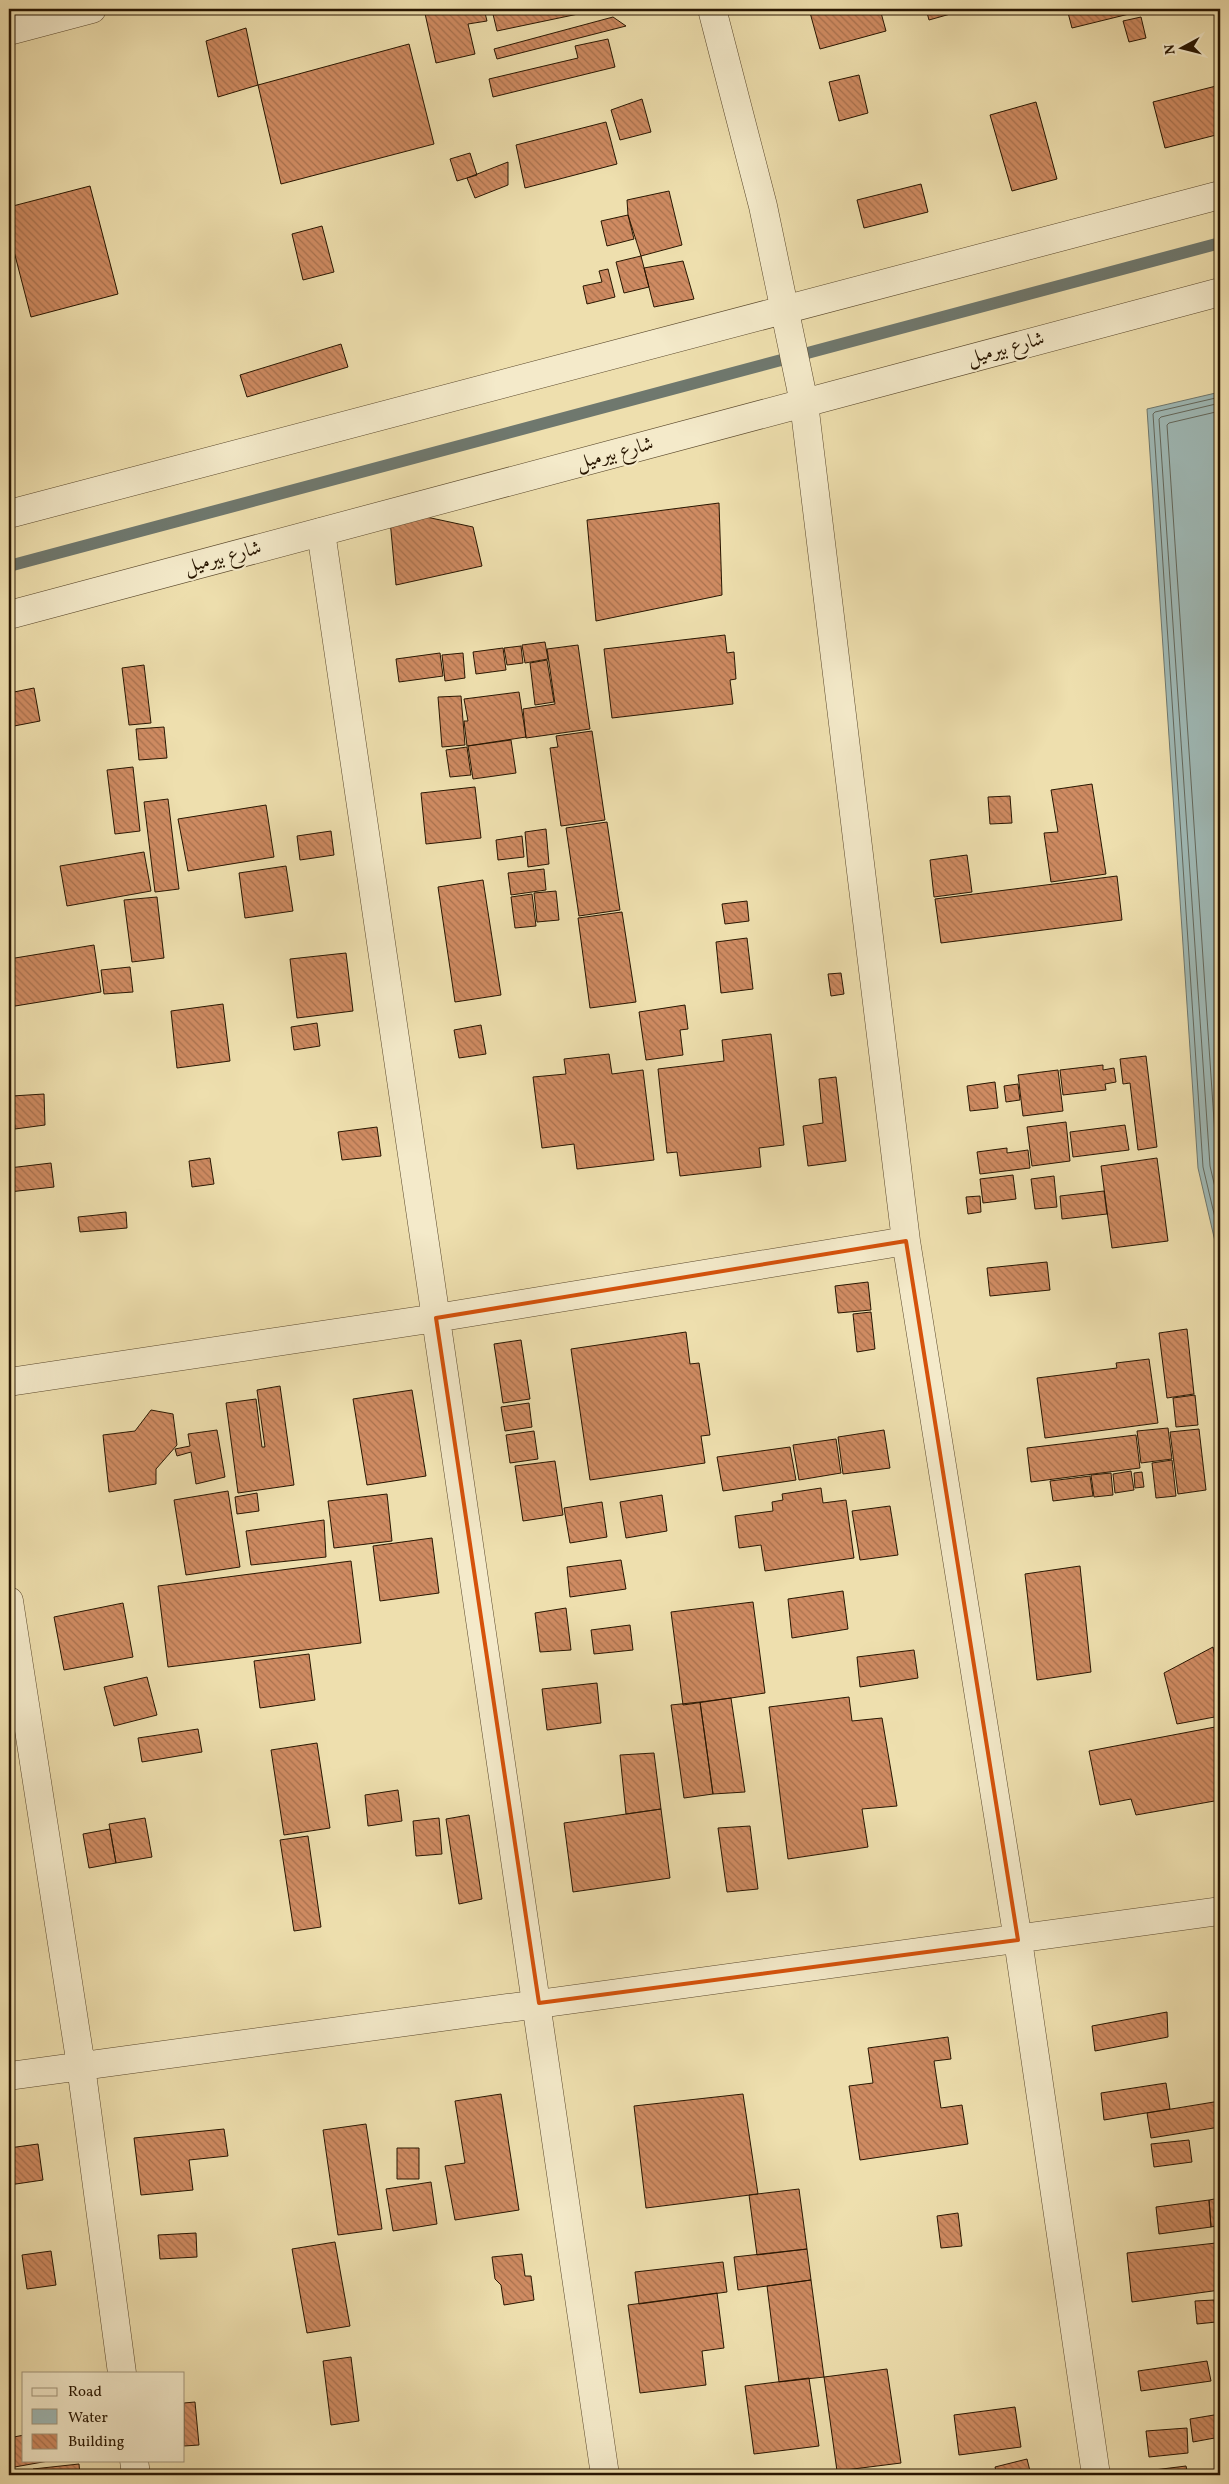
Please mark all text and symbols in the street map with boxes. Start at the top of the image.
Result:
north arrow [1156,22,1206,72]
text: N [1161,43,1181,56]
street label: شارع بيرميل [964,325,1048,375]
street label: شارع بيرميل [573,430,657,480]
street label: شارع بيرميل [181,534,265,584]
legend [22,2372,185,2462]
text: Road [68,2382,102,2403]
text: Water [68,2408,108,2429]
text: Building [68,2432,125,2453]

